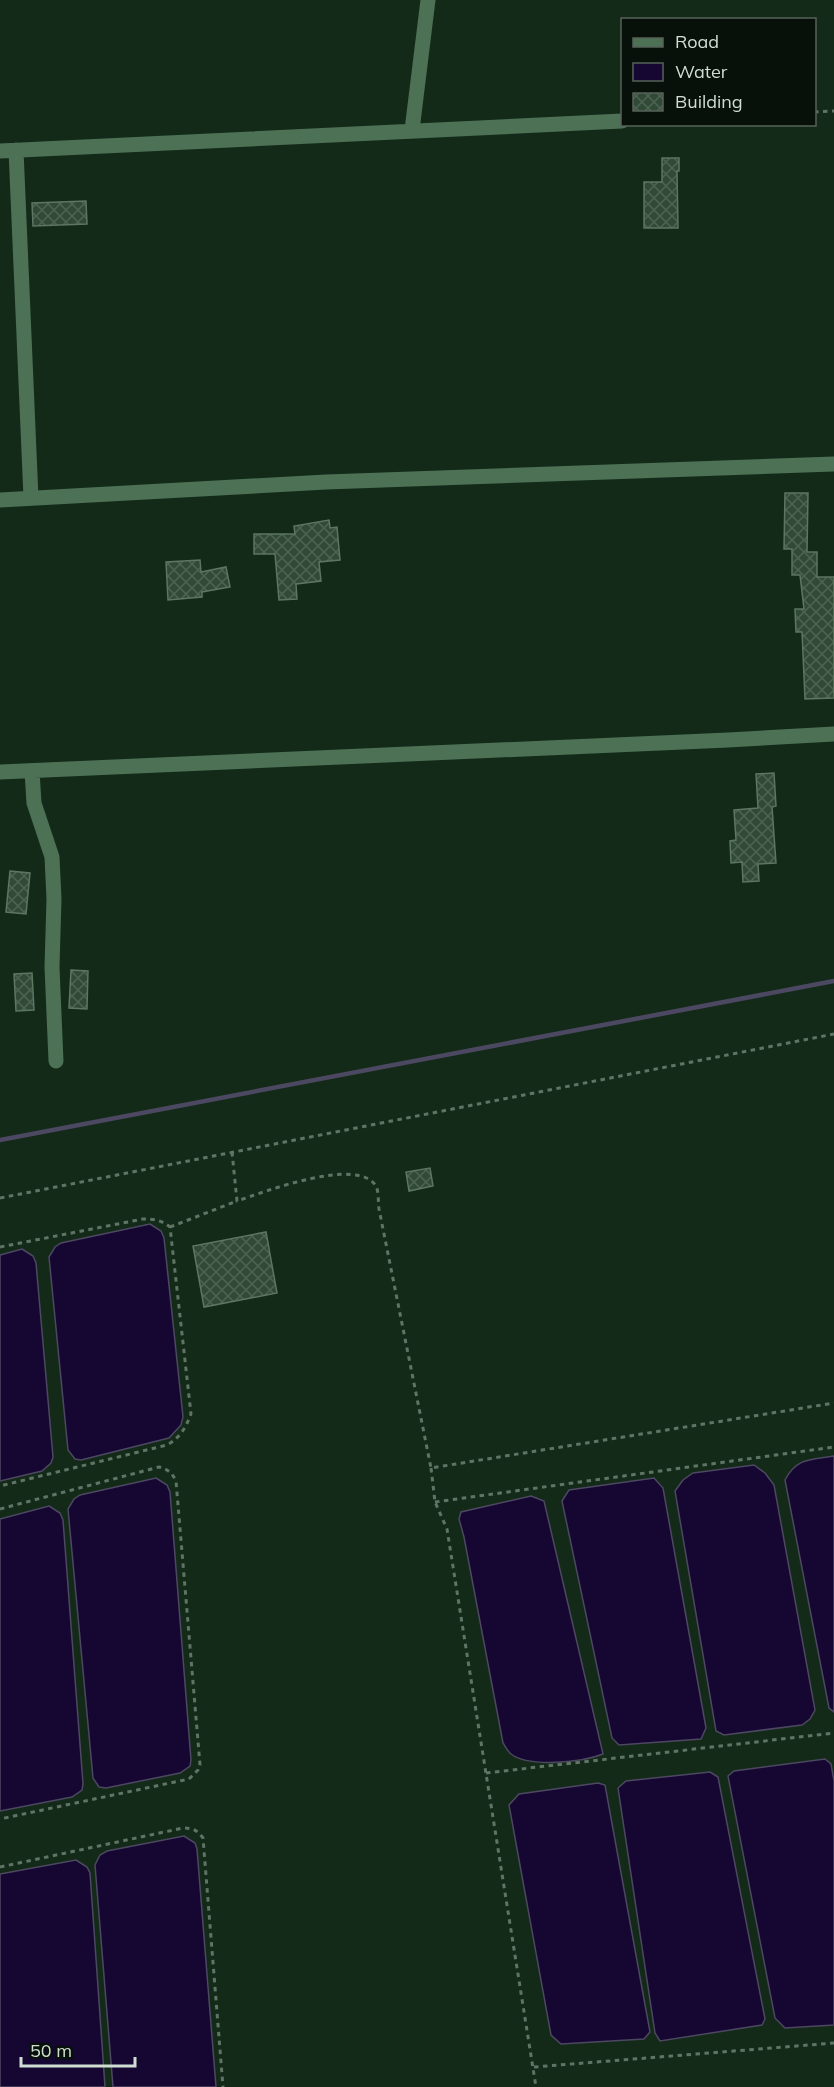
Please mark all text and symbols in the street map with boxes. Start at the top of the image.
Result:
legend [621,18,816,126]
text: Road [675,30,719,53]
text: Water [675,60,728,83]
text: Building [675,90,743,113]
scale bar [21,2030,135,2068]
text: 50 m [30,2039,72,2062]

